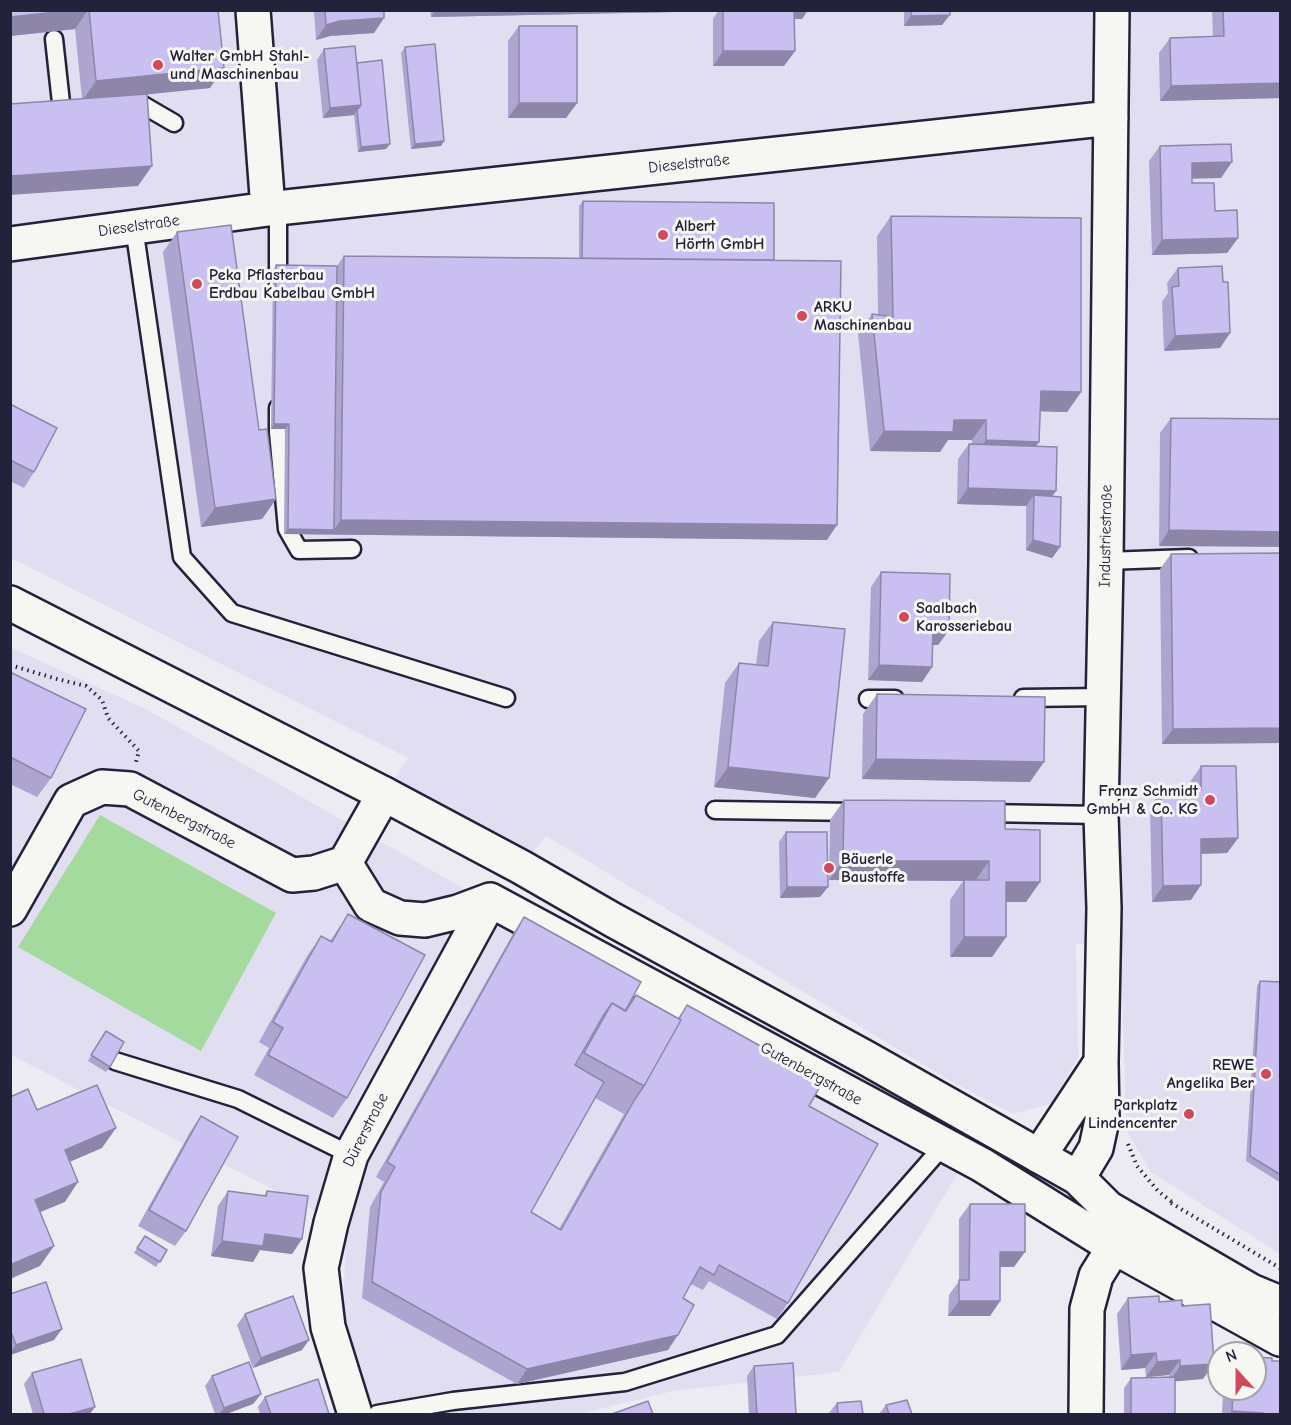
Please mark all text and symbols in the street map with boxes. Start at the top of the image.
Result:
place label: Walter GmbH Stahl- und Maschinenbau [170,46,310,84]
marker: Walter GmbH Stahl- und Maschinenbau [151,58,165,72]
street label: Dieselstraße [647,150,731,178]
street label: Dieselstraße [97,211,181,241]
place label: Albert Hörth GmbH [675,216,764,254]
marker: Albert Hörth GmbH [656,228,670,242]
place label: Peka Pflasterbau Erdbau Kabelbau GmbH [209,265,375,303]
marker: Peka Pflasterbau Erdbau Kabelbau GmbH [190,277,204,291]
place label: ARKU Maschinenbau [814,297,912,335]
marker: ARKU Maschinenbau [795,309,809,323]
street label: Industriestraße [1096,484,1116,588]
place label: Saalbach Karosseriebau [916,598,1012,636]
marker: Saalbach Karosseriebau [897,610,911,624]
place label: Franz Schmidt GmbH & Co. KG [1087,781,1198,819]
street label: Gutenbergstraße [129,785,239,853]
marker: Franz Schmidt GmbH & Co. KG [1203,793,1217,807]
place label: Bäuerle Baustoffe [841,849,905,887]
marker: Bäuerle Baustoffe [822,861,836,875]
street label: Gutenbergstraße [757,1038,865,1110]
place label: REWE Angelika Ber [1167,1055,1254,1093]
marker: REWE Angelika Ber [1259,1067,1273,1081]
street label: Dürerstraße [339,1090,393,1170]
place label: Parkplatz Lindencenter [1088,1095,1177,1133]
marker: Parkplatz Lindencenter [1182,1107,1196,1121]
north arrow [1207,1341,1267,1401]
text: N [1223,1346,1239,1366]

